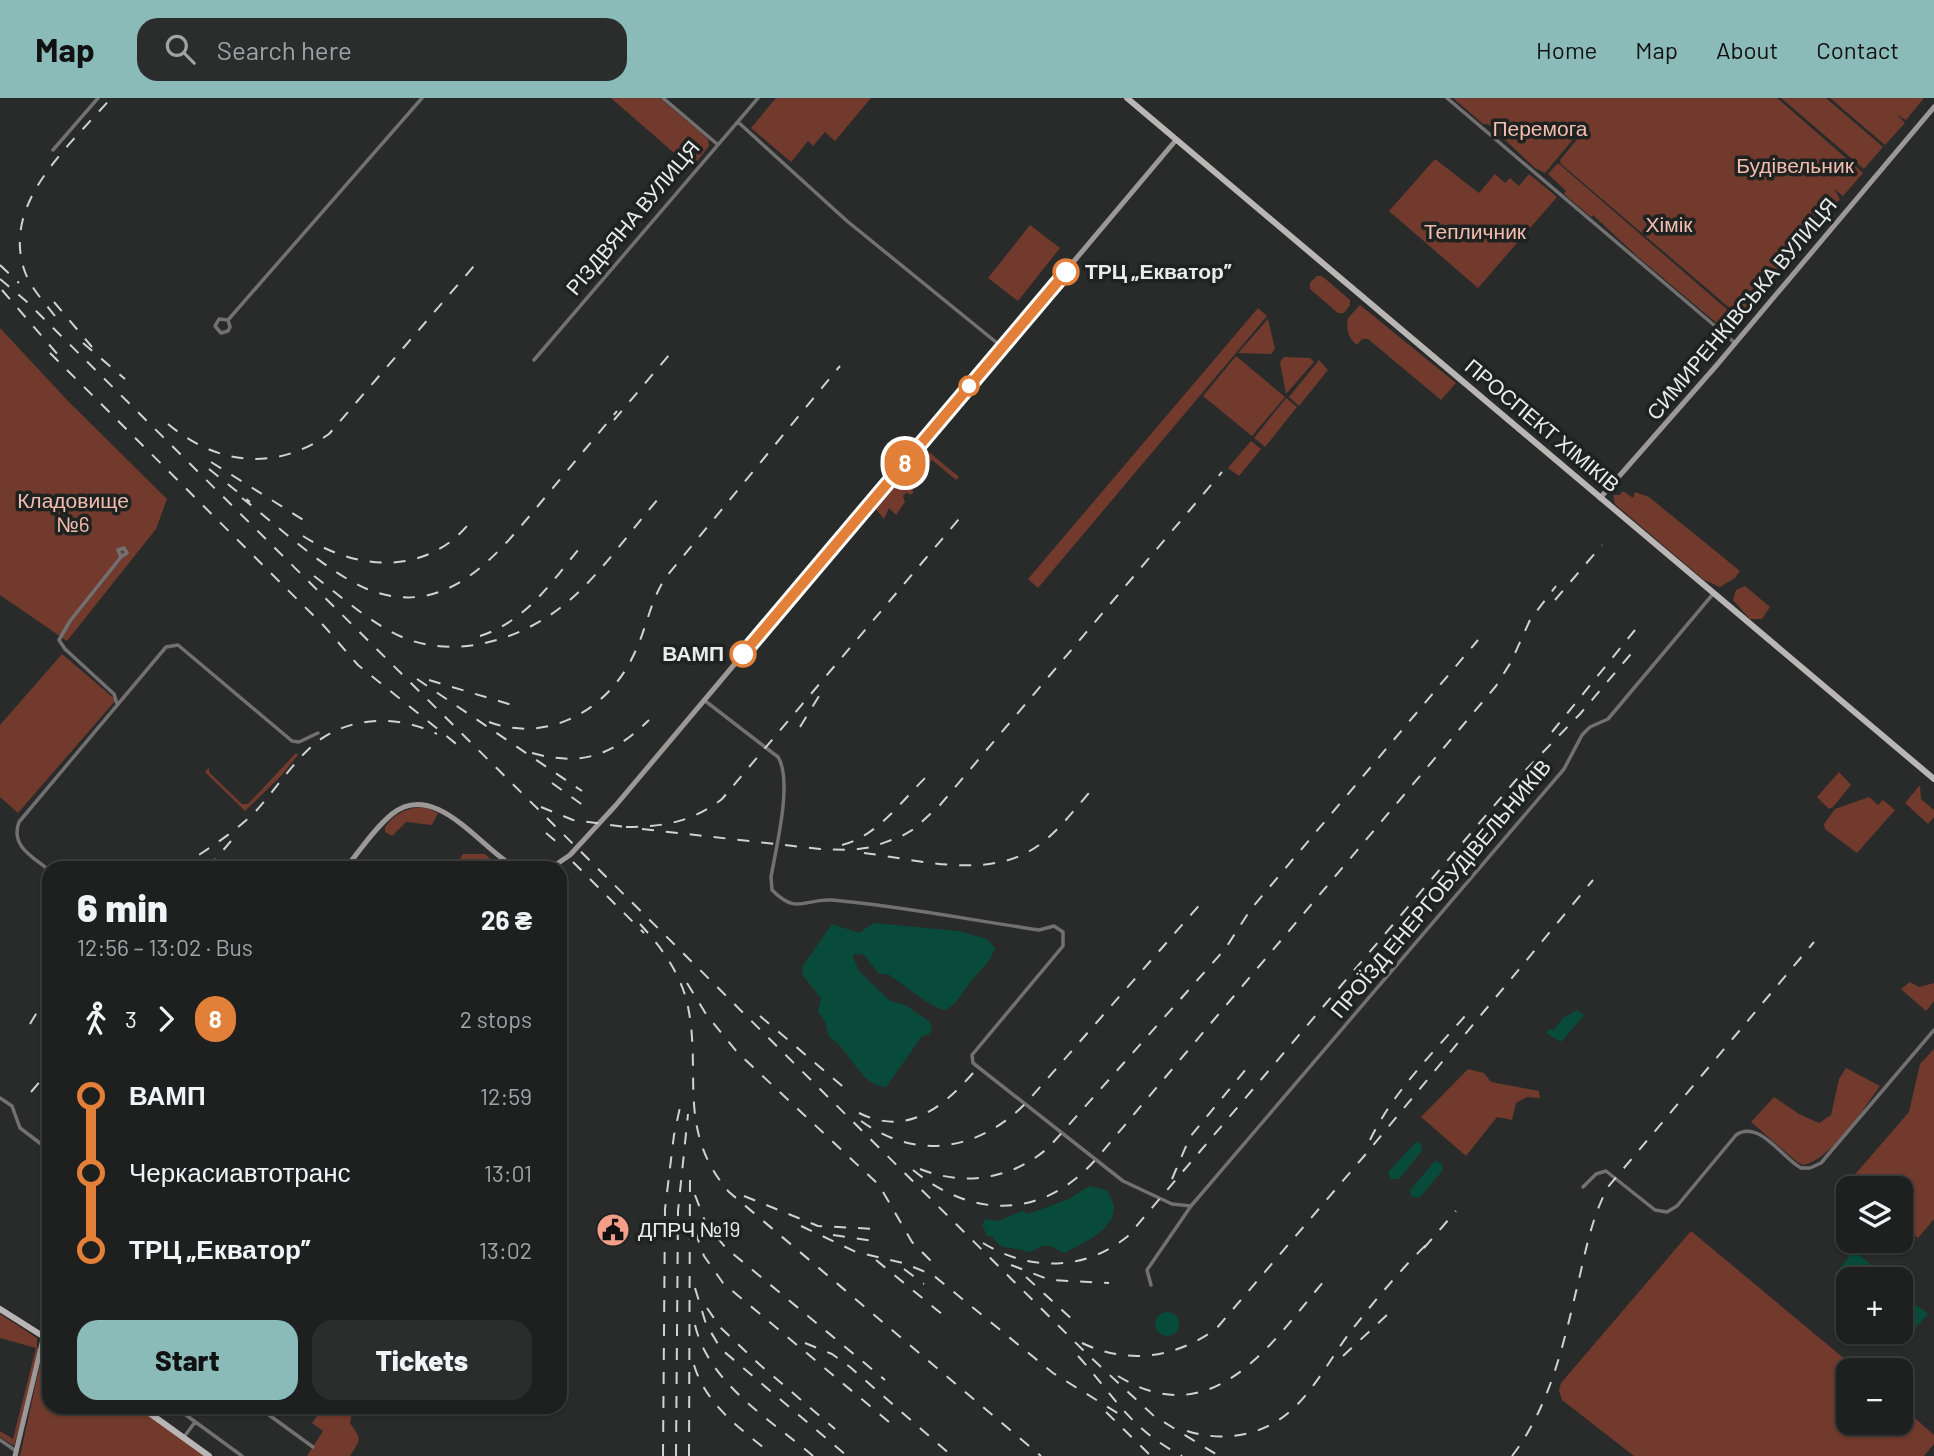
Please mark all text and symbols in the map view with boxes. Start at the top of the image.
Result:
search box [137,18,627,81]
text: Map [35,29,95,69]
icon: search [161,30,199,68]
text: Search here [217,34,352,65]
text: Home [1536,35,1597,64]
text: Map [1635,35,1678,64]
text: About [1716,35,1778,64]
text: Contact [1816,35,1899,64]
park label: Перемога [1492,115,1588,140]
street label: РІЗДВЯНА ВУЛИЦЯ [560,135,704,299]
park label: Будівельник [1736,152,1855,177]
street label: СИМИРЕНКІВСЬКА ВУЛИЦЯ [1641,192,1841,424]
park label: Хімік [1646,211,1693,236]
park label: Тепличник [1424,218,1527,243]
place label: ТРЦ „Екватор” [1085,258,1232,283]
marker: ТРЦ „Екватор” [1053,259,1079,285]
street label: ПРОСПЕКТ ХІМІКІВ [1461,353,1625,497]
unlabelled marker [959,376,979,396]
line badge: 8 [882,440,928,486]
text: 8 [899,448,911,477]
park label: Кладовище №6 [17,487,129,536]
place label: ВАМП [662,640,724,665]
marker: ВАМП [730,641,756,667]
street label: ПРОЇЗД ЕНЕРГОБУДІВЕЛЬНИКІВ [1324,754,1555,1022]
text: 6 min [77,884,168,930]
text: 26 ₴ [481,904,532,935]
text: 12:56 – 13:02 · Bus [77,933,253,961]
icon: walk [77,1000,115,1038]
icon: forward [147,1000,185,1038]
text: 8 [209,1004,222,1033]
text: 3 [125,1005,137,1033]
text: 2 stops [460,1005,532,1033]
text: ВАМП [129,1079,206,1110]
text: 12:59 [480,1082,532,1110]
text: Черкасиавтотранс [129,1156,351,1187]
text: 13:01 [484,1159,532,1187]
map controls [1836,1176,1913,1435]
button: layers [1836,1176,1913,1253]
public building icon: ДПРЧ №19 [594,1211,632,1249]
place label: ДПРЧ №19 [638,1216,740,1241]
text: ТРЦ „Екватор” [129,1233,310,1264]
text: 13:02 [479,1236,532,1264]
button: + [1836,1267,1913,1344]
button: Start [77,1320,298,1400]
button: Tickets [312,1320,532,1400]
button: − [1836,1358,1913,1435]

